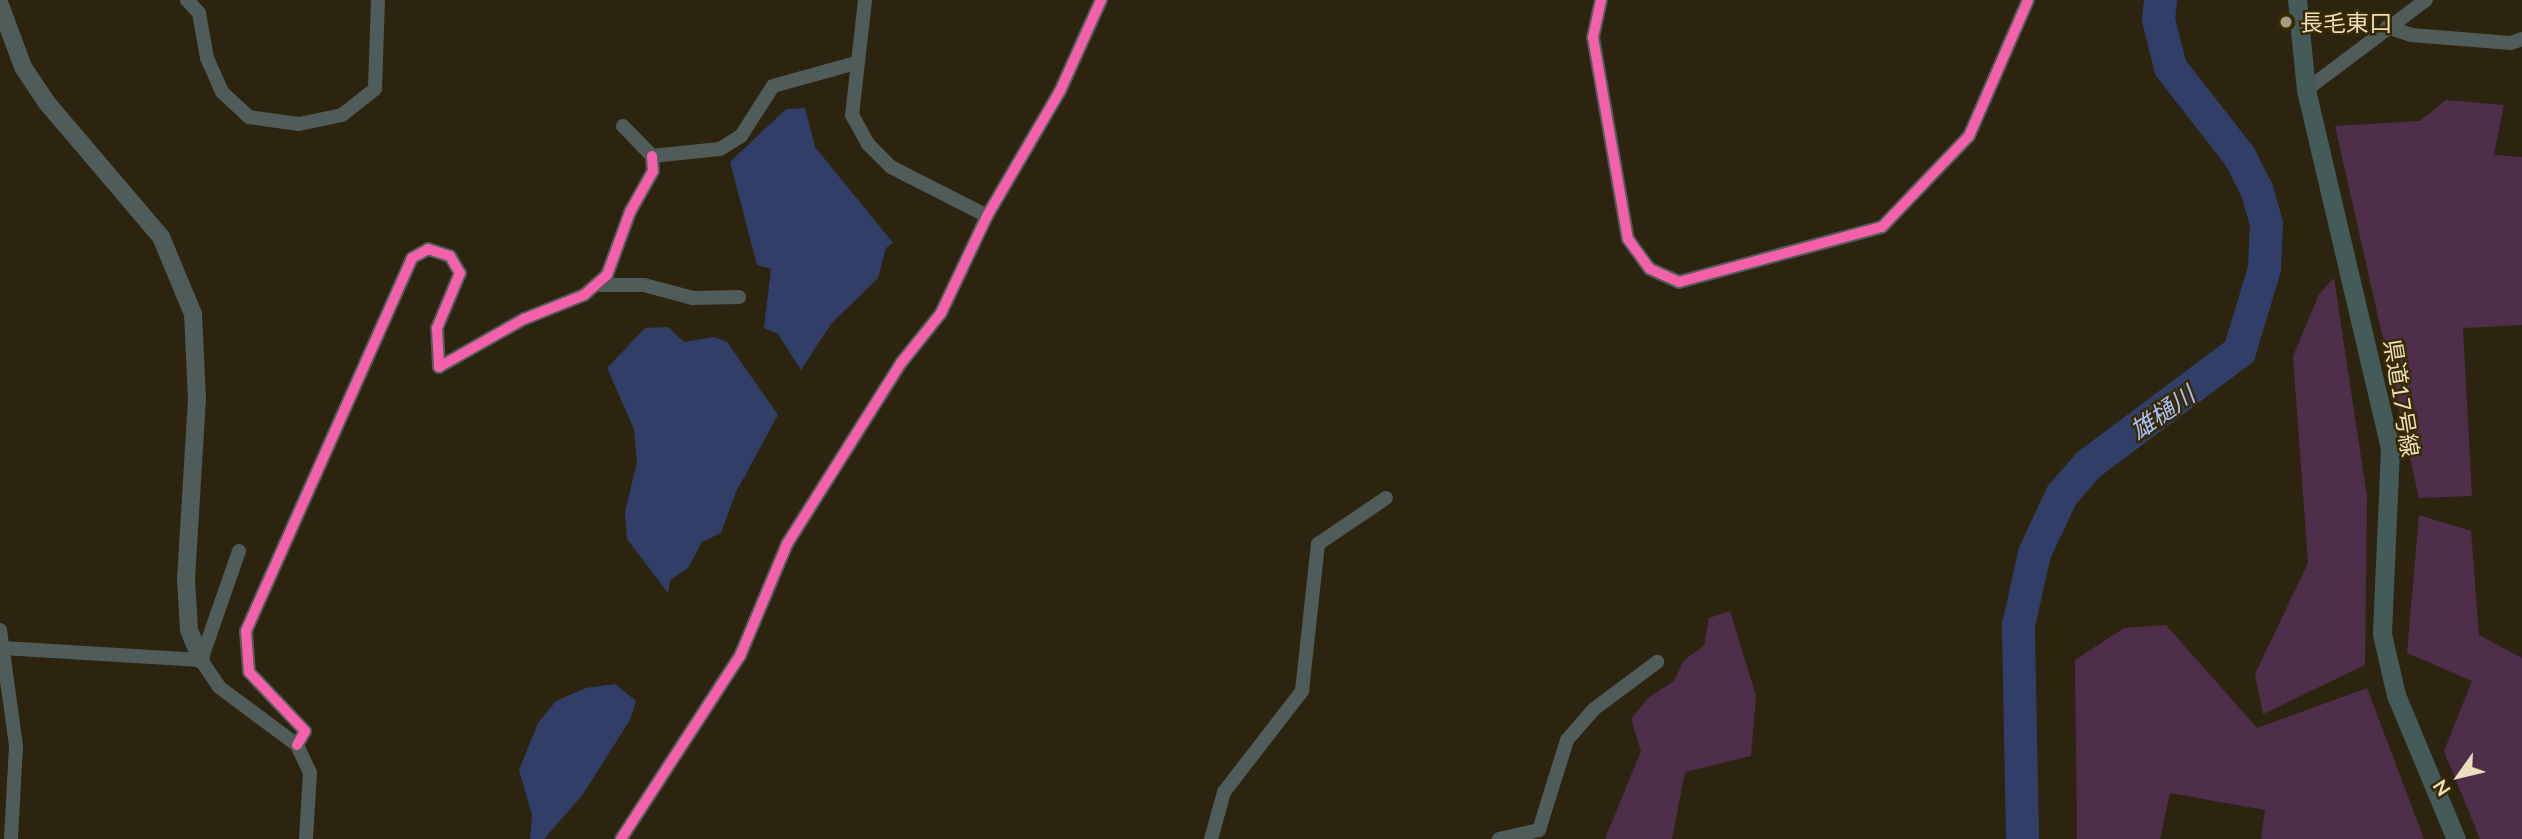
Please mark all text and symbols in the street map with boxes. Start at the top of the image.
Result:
place label: 長毛東口 [2300,8,2392,36]
marker: 長毛東口 [2278,14,2294,30]
street label: 県道17号線 [2379,337,2425,459]
water label: 雄樋川 [2124,380,2200,444]
north arrow [2424,741,2494,811]
text: N [2428,776,2455,801]

